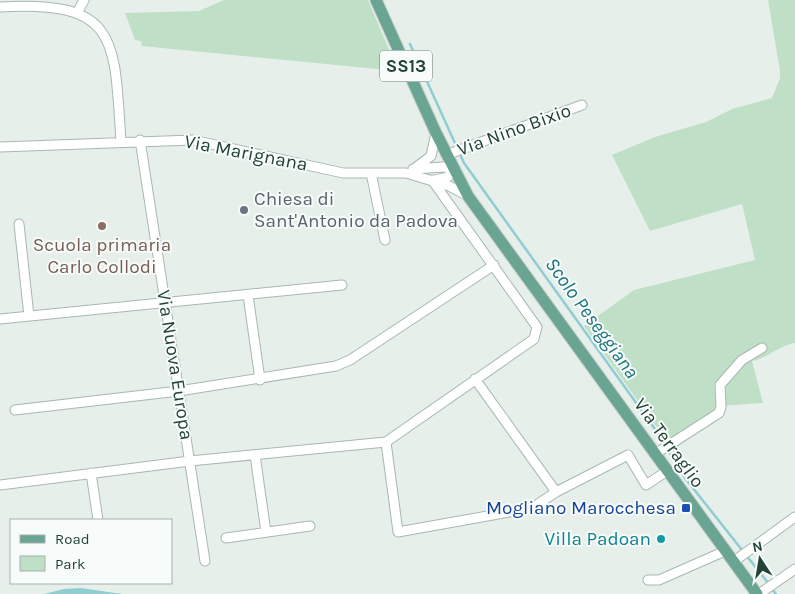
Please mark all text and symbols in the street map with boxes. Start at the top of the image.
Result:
road number: SS13 [380,50,432,82]
street label: Via Nino Bixio [454,99,574,161]
street label: Via Marignana [183,130,309,176]
place label: Chiesa di Sant'Antonio da Padova [254,188,458,232]
marker: Chiesa di Sant'Antonio da Padova [238,204,250,216]
marker: Scuola primaria Carlo Collodi [96,220,108,232]
place label: Scuola primaria Carlo Collodi [33,234,171,278]
water label: Scolo Peseggiana [540,253,644,383]
street label: Via Nuova Europa [152,288,198,442]
street label: Via Terraglio [629,394,709,492]
place label: Mogliano Marocchesa [486,497,676,519]
marker: Mogliano Marocchesa [680,502,692,514]
legend [10,519,172,584]
place label: Villa Padoan [544,528,651,550]
text: Road [55,530,90,548]
marker: Villa Padoan [655,533,667,545]
north arrow [735,534,785,584]
text: N [751,537,764,556]
text: Park [55,555,85,573]

